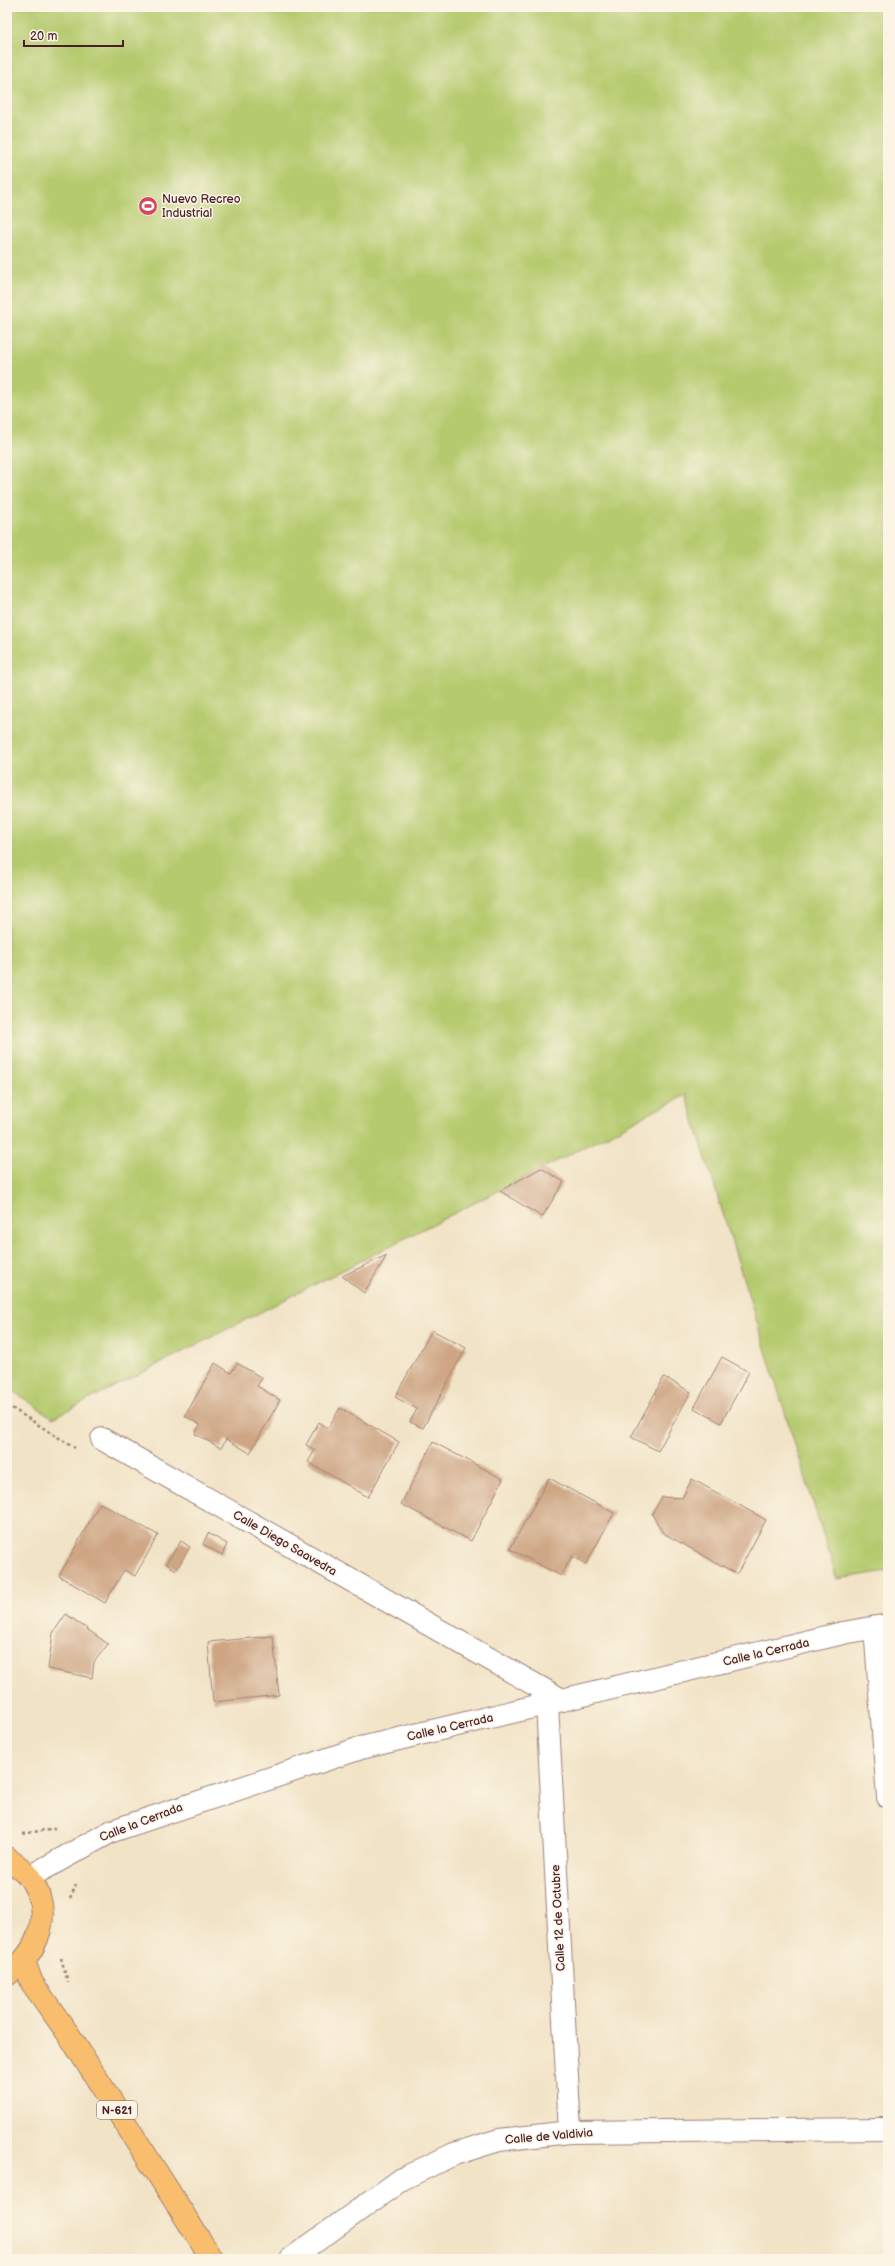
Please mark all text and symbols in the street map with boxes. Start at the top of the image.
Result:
scale bar [24,22,123,48]
text: 20 m [30,29,57,44]
place label: Nuevo Recreo Industrial [162,192,241,221]
sports icon: Nuevo Recreo Industrial [137,195,159,217]
street label: Calle Diego Saavedra [230,1508,340,1579]
street label: Calle la Cerrada [721,1635,811,1670]
street label: Calle la Cerrada [405,1710,495,1745]
street label: Calle la Cerrada [97,1800,185,1845]
street label: Calle 12 de Octubre [548,1864,569,1972]
road number: N-621 [97,2101,137,2119]
street label: Calle de Valdivia [504,2125,594,2148]

